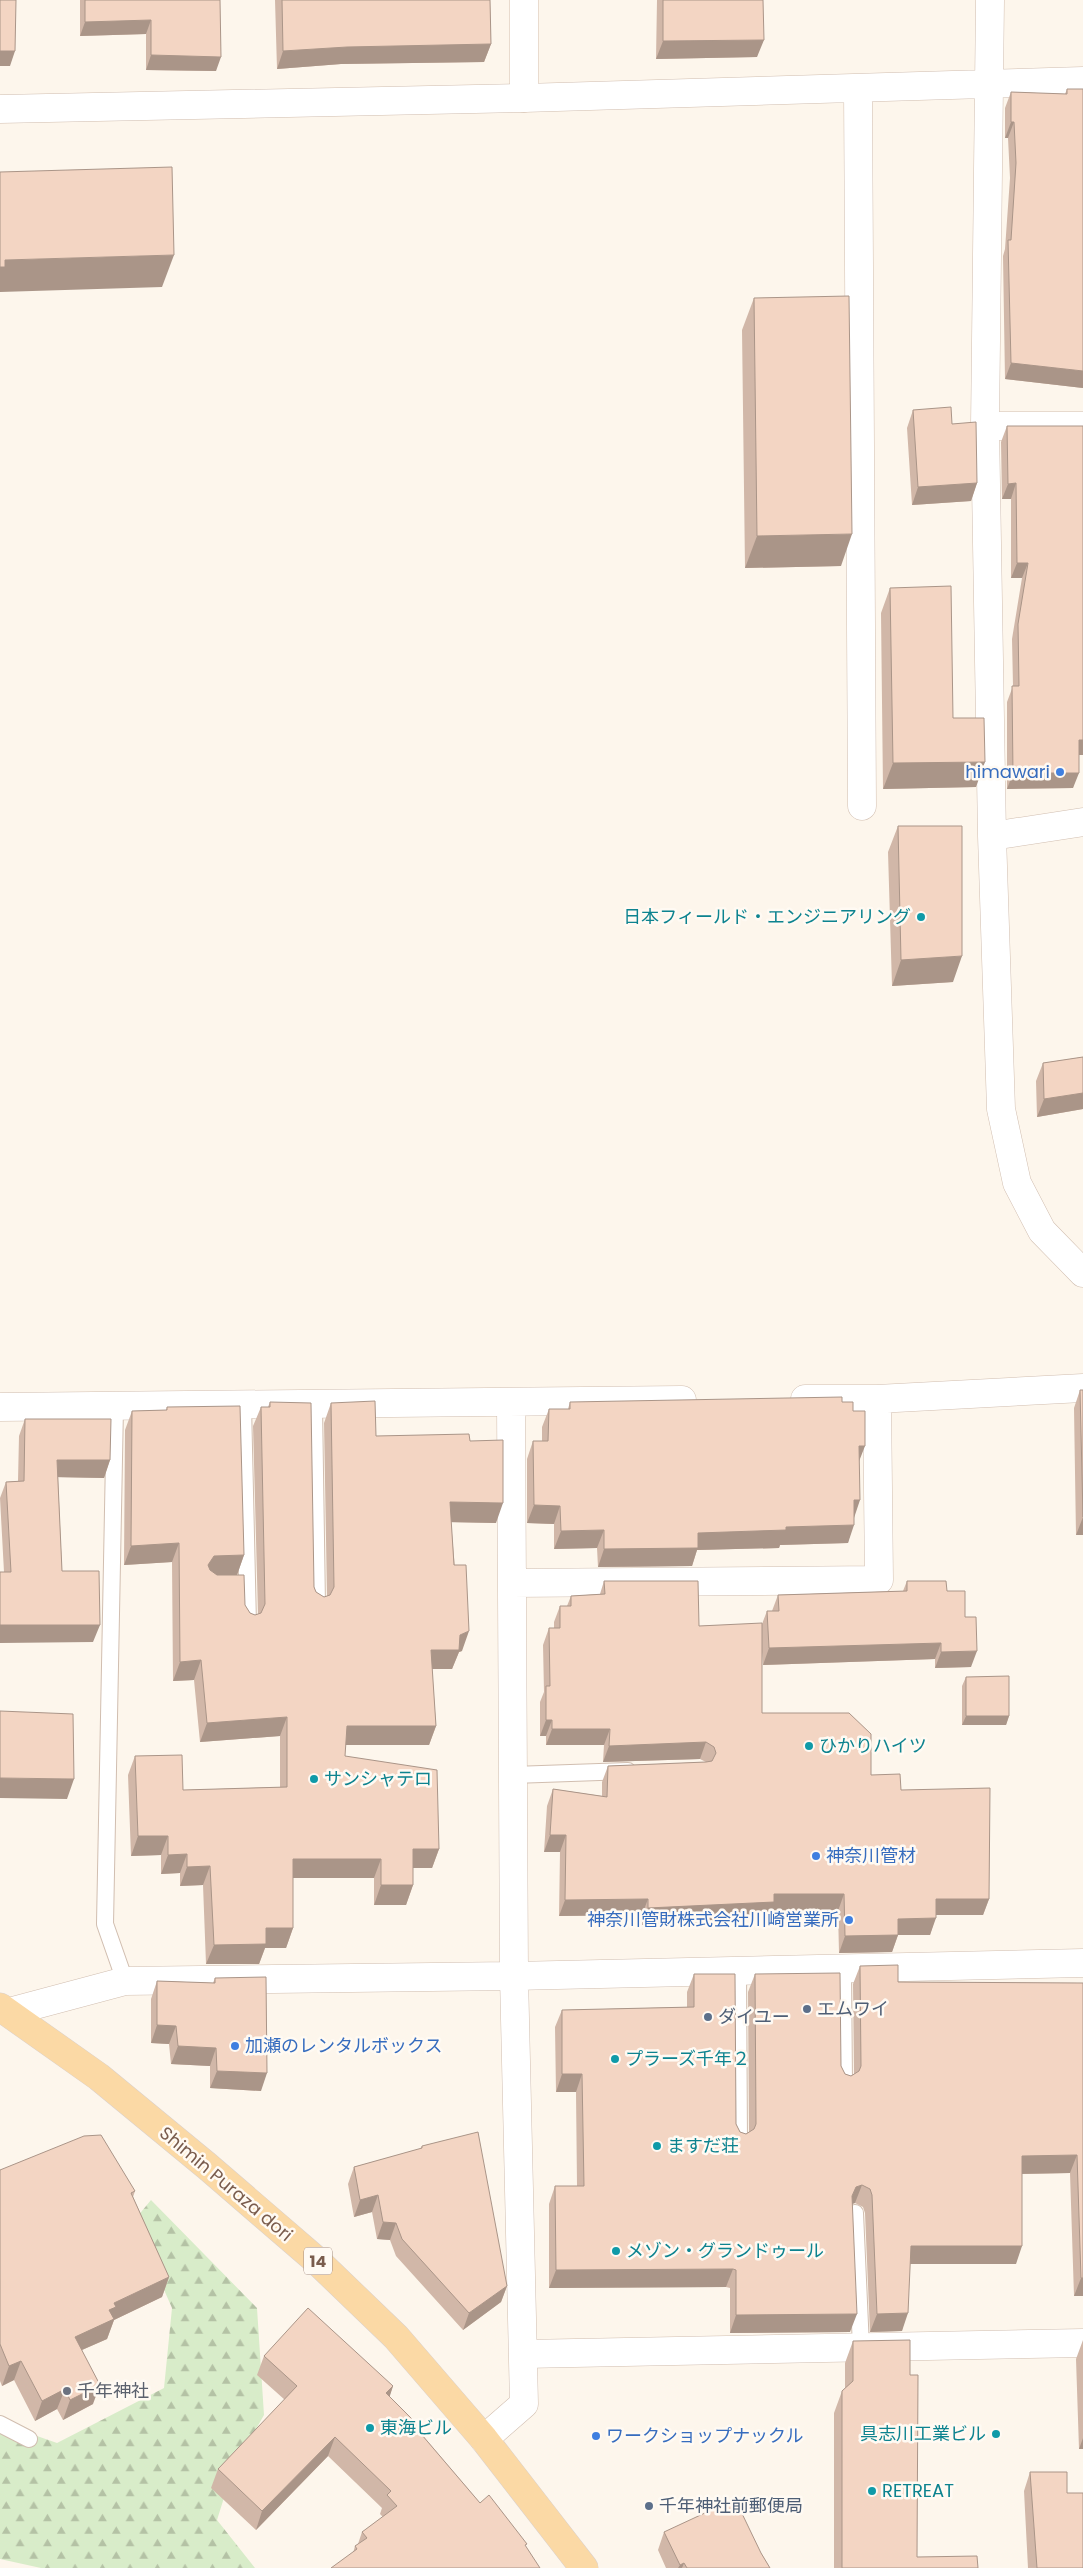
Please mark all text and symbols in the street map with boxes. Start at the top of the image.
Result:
place label: himawari [965,759,1050,784]
marker: himawari [1054,766,1066,778]
place label: 日本フィールド・エンジニアリング [623,904,911,929]
marker: 日本フィールド・エンジニアリング [915,911,927,923]
place label: ひかりハイツ [819,1733,927,1758]
marker: ひかりハイツ [803,1740,815,1752]
place label: サンシャテロ [324,1766,432,1791]
marker: サンシャテロ [308,1773,320,1785]
place label: 神奈川管材 [826,1843,916,1868]
marker: 神奈川管材 [810,1850,822,1862]
place label: 神奈川管財株式会社川崎営業所 [587,1907,839,1932]
marker: 神奈川管財株式会社川崎営業所 [843,1914,855,1926]
place label: エムワイ [817,1996,889,2021]
marker: エムワイ [801,2003,813,2015]
place label: ダイユー [718,2004,790,2029]
marker: ダイユー [702,2011,714,2023]
place label: 加瀬のレンタルボックス [245,2033,442,2058]
marker: 加瀬のレンタルボックス [229,2040,241,2052]
place label: プラーズ千年２ [625,2046,750,2071]
marker: プラーズ千年２ [609,2053,621,2065]
street label: Shimin Puraza dori [154,2120,298,2247]
place label: ますだ荘 [667,2133,739,2158]
marker: ますだ荘 [651,2140,663,2152]
place label: メゾン・グランドゥール [626,2238,824,2263]
marker: メゾン・グランドゥール [610,2245,622,2257]
road number: 14 [304,2248,332,2274]
place label: 千年神社 [77,2378,149,2403]
marker: 千年神社 [61,2385,73,2397]
place label: 東海ビル [380,2415,452,2440]
place label: 具志川工業ビル [860,2421,986,2446]
marker: 東海ビル [364,2422,376,2434]
place label: ワークショップナックル [606,2423,803,2448]
marker: 具志川工業ビル [990,2428,1002,2440]
marker: ワークショップナックル [590,2430,602,2442]
place label: RETREAT [882,2478,954,2503]
marker: RETREAT [866,2485,878,2497]
place label: 千年神社前郵便局 [659,2493,803,2518]
marker: 千年神社前郵便局 [643,2500,655,2512]

